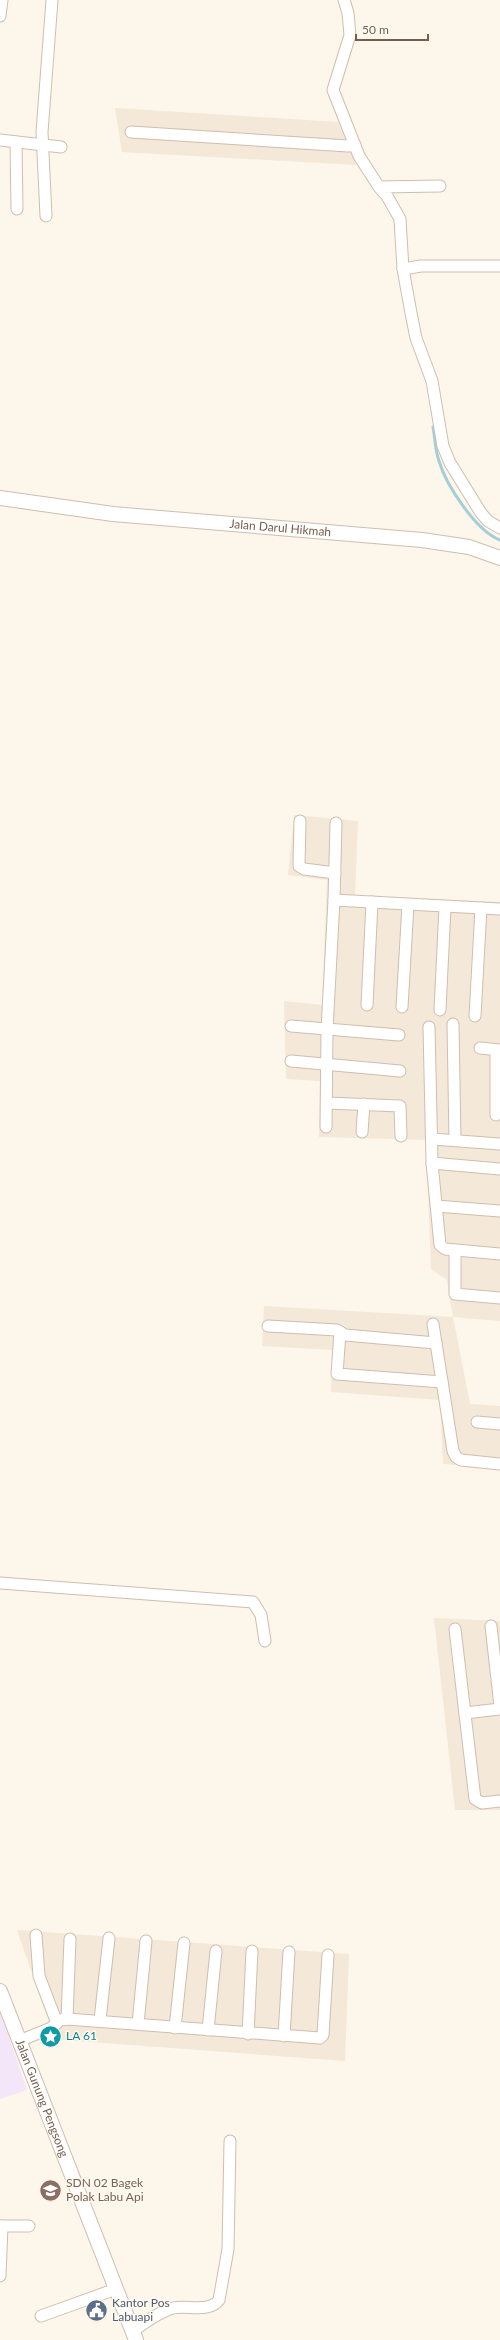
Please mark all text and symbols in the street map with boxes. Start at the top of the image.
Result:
scale bar [356,16,428,42]
text: 50 m [362,22,389,37]
street label: Jalan Darul Hikmah [229,516,332,539]
place icon: LA 61 [37,2023,63,2049]
place label: LA 61 [66,2028,97,2043]
street label: Jalan Gunung Pengsong [12,2037,72,2159]
place label: SDN 02 Bagek Polak Labu Api [66,2175,144,2204]
school or university icon: SDN 02 Bagek Polak Labu Api [37,2177,63,2203]
place label: Kantor Pos Labuapi [112,2295,170,2324]
public building icon: Kantor Pos Labuapi [83,2297,109,2323]

